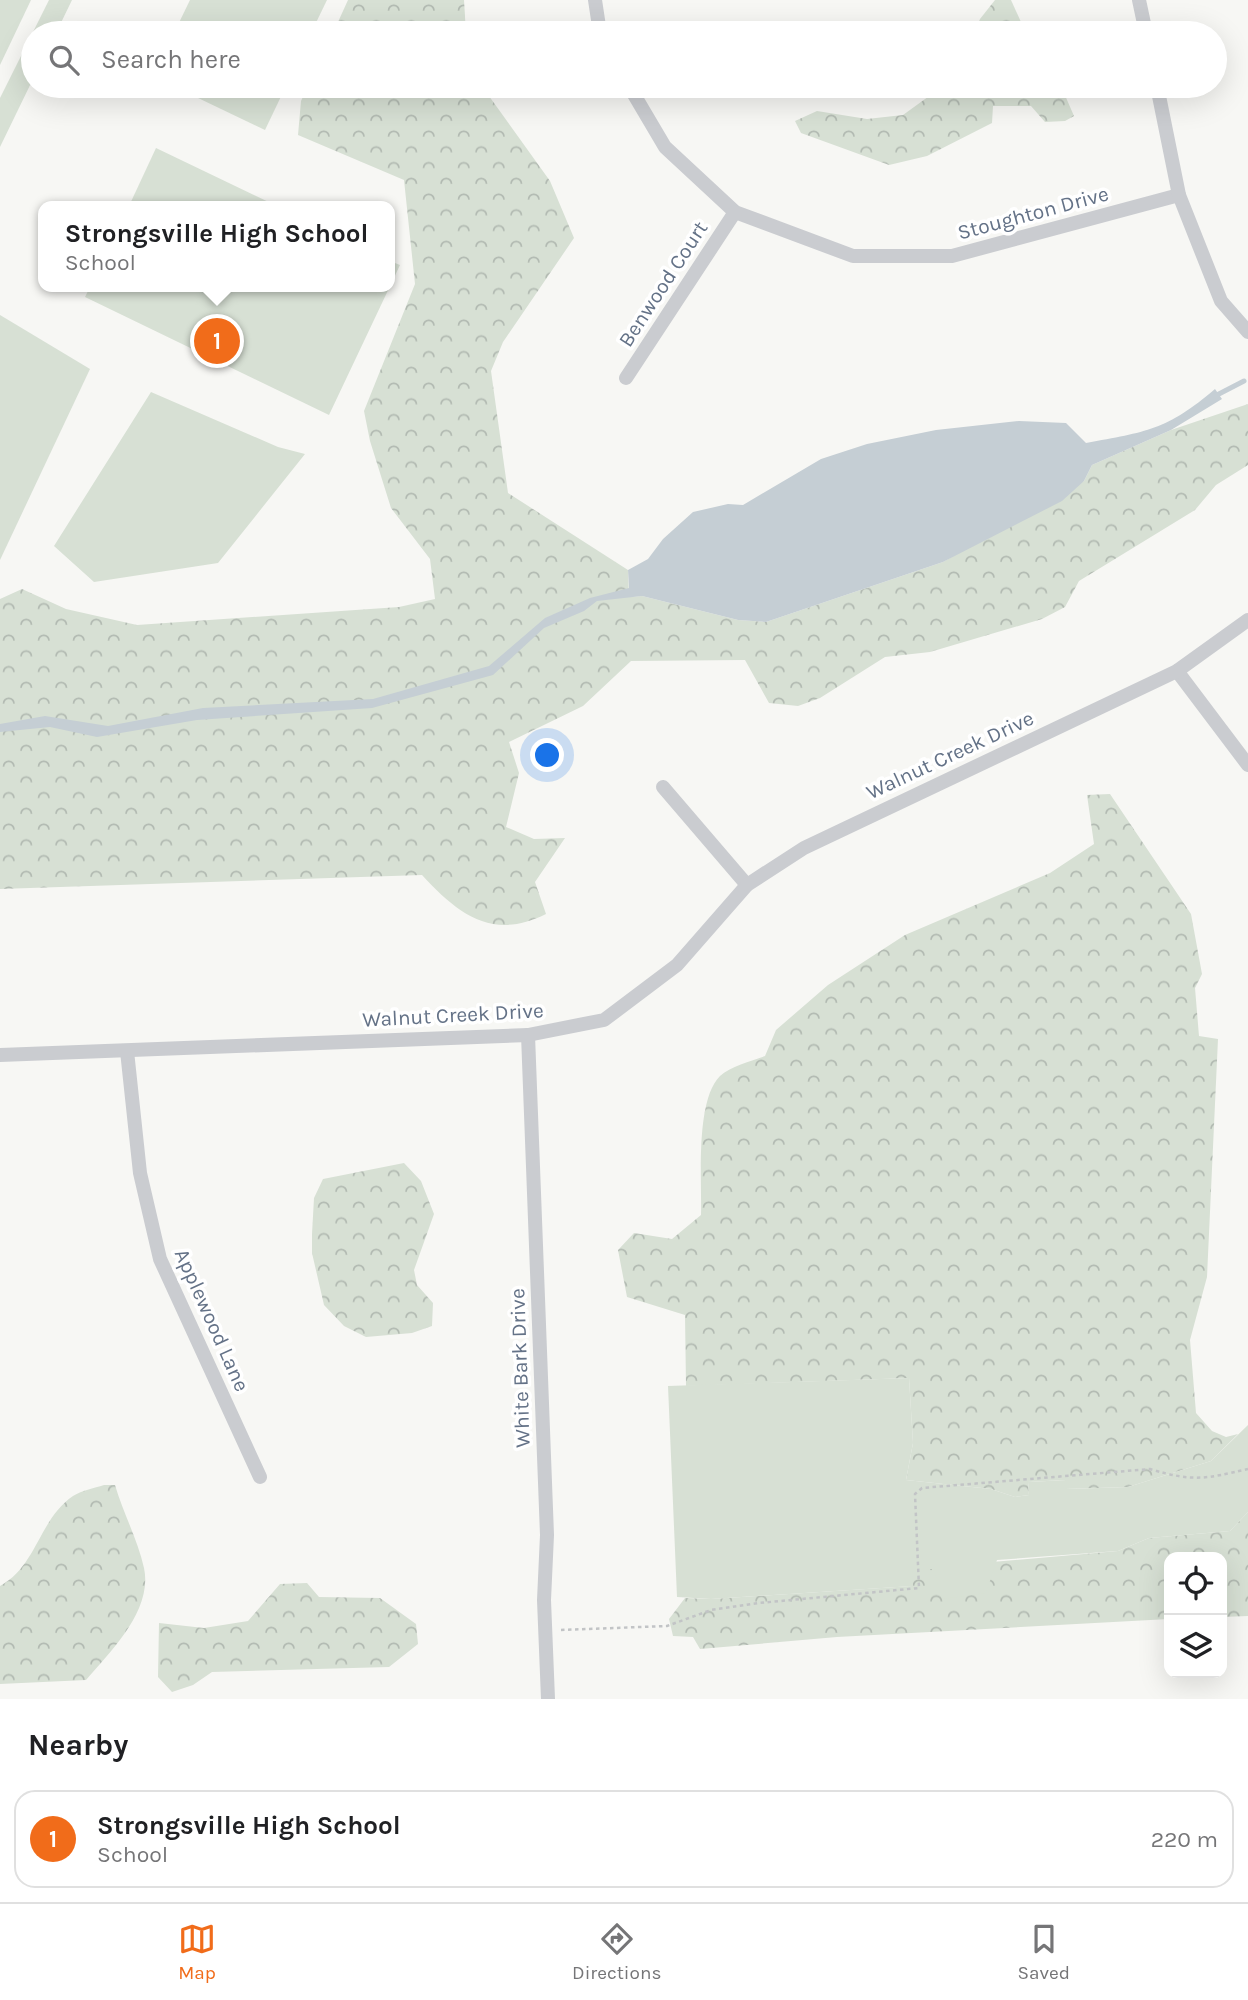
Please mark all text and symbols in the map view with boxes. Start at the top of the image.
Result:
search box [21,21,1227,98]
icon: search [45,41,83,79]
text: Search here [101,44,241,75]
street label: Stoughton Drive [955,181,1111,245]
popup [38,201,395,292]
street label: Benwood Court [614,217,713,351]
text: Strongsville High School [65,218,368,249]
text: School [65,249,136,276]
pin: 1 [194,315,240,367]
street label: Walnut Creek Drive [863,706,1037,804]
your location [530,738,564,772]
street label: Walnut Creek Drive [362,998,544,1032]
street label: Applewood Lane [170,1245,254,1395]
street label: White Bark Drive [505,1288,535,1448]
map controls [1164,1552,1227,1678]
button: locate [1164,1552,1227,1615]
button: layers [1164,1615,1227,1678]
text: Nearby [28,1727,128,1763]
text: Strongsville High School [97,1810,401,1841]
text: 1 [49,1826,57,1853]
text: 220 m [1151,1826,1218,1853]
text: School [97,1841,168,1868]
tab: Map [178,1920,216,1984]
tab: Directions [572,1920,661,1984]
tab: Saved [1017,1920,1070,1984]

